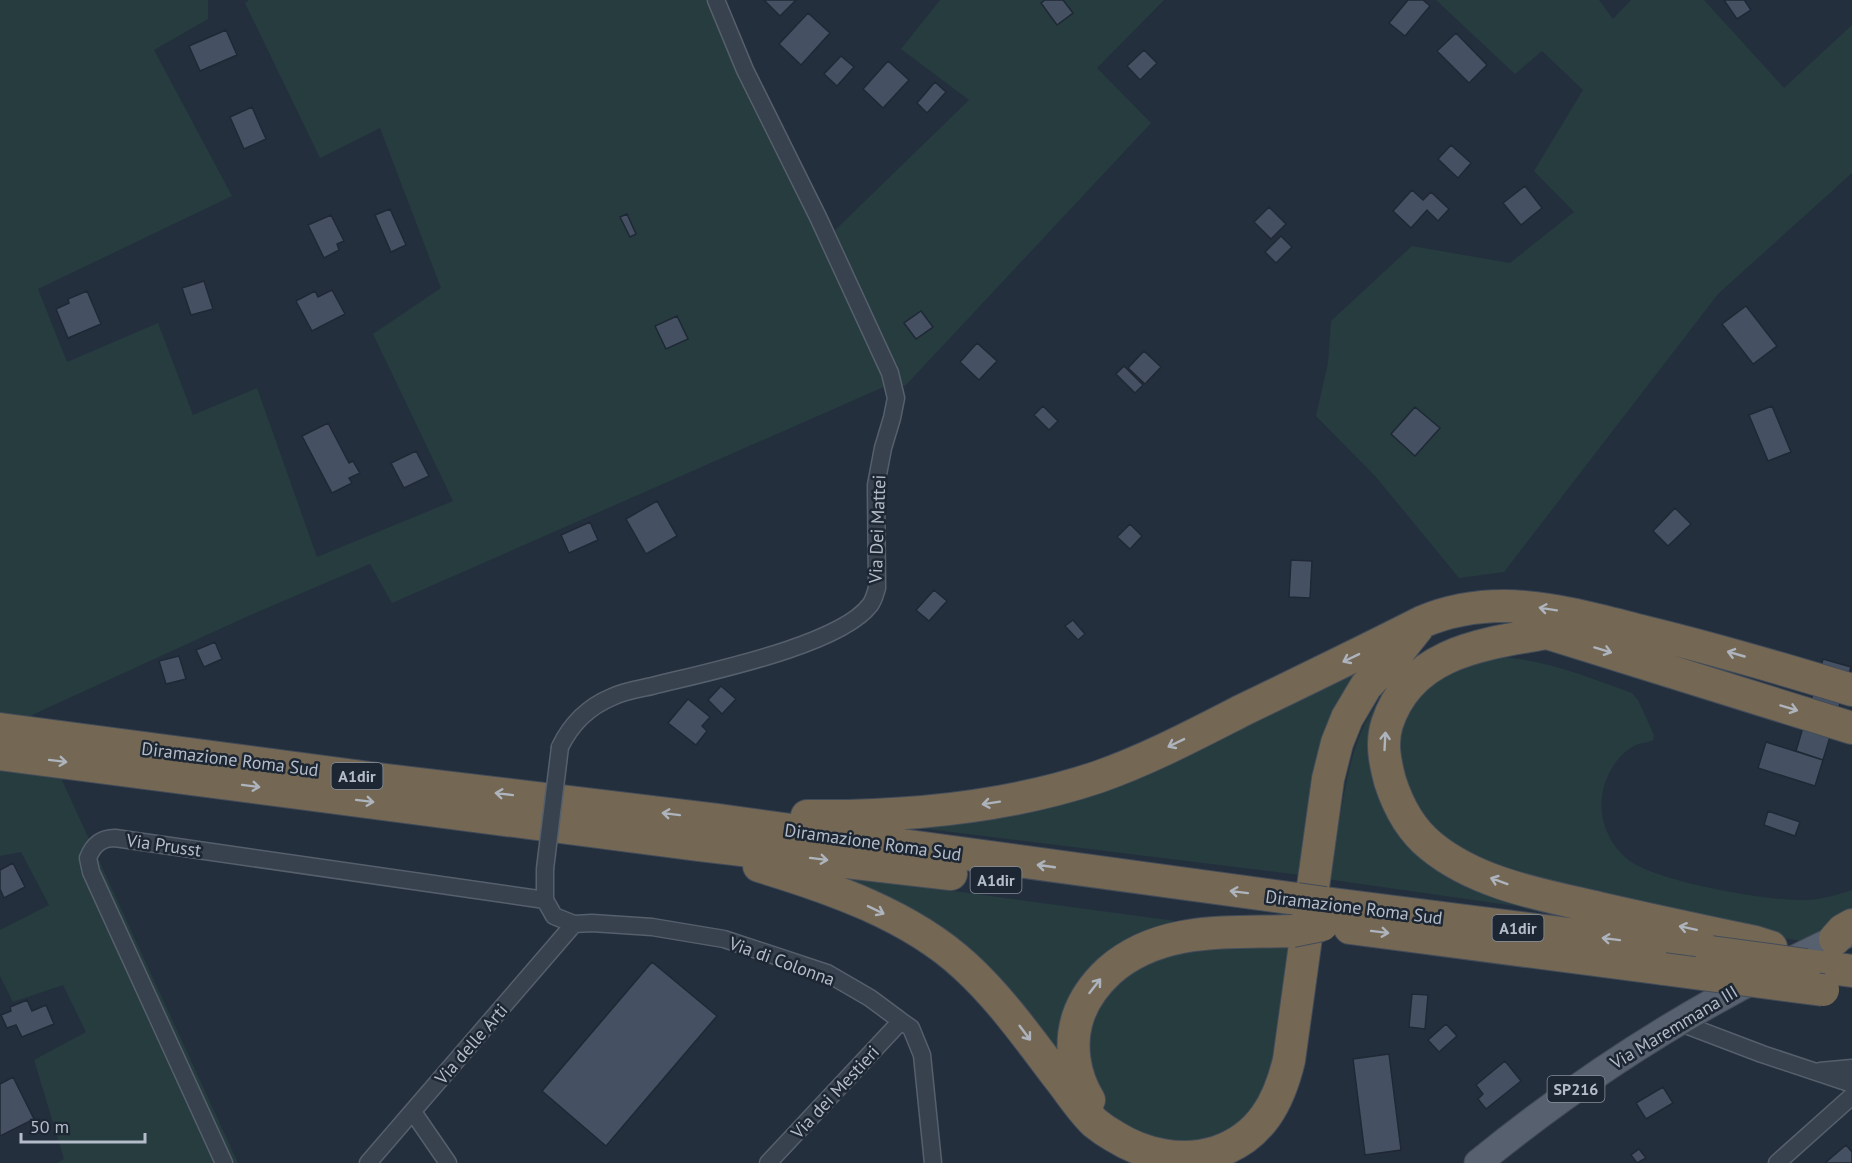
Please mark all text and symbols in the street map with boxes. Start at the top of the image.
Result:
street label: Via Dei Mattei [864,474,890,585]
one-way arrow [1538,604,1558,615]
one-way arrow [1593,645,1612,656]
one-way arrow [1727,648,1746,659]
one-way arrow [1342,652,1360,664]
one-way arrow [1779,703,1798,714]
one-way arrow [1379,732,1390,752]
street label: Diramazione Roma Sud [140,737,320,781]
one-way arrow [1167,738,1185,750]
one-way arrow [48,756,67,767]
road number: A1dir [332,763,382,789]
one-way arrow [241,781,261,792]
one-way arrow [494,788,514,799]
one-way arrow [355,796,375,807]
one-way arrow [982,797,1001,808]
one-way arrow [661,808,681,819]
street label: Diramazione Roma Sud [783,818,963,866]
street label: Via Prusst [124,828,203,862]
one-way arrow [809,853,829,864]
one-way arrow [1036,860,1056,871]
road number: A1dir [970,867,1022,893]
one-way arrow [1490,875,1509,886]
street label: Diramazione Roma Sud [1264,885,1444,929]
one-way arrow [1229,886,1249,897]
one-way arrow [867,905,885,916]
road number: A1dir [1492,915,1544,941]
one-way arrow [1679,921,1698,933]
one-way arrow [1370,927,1389,938]
street label: Via di Colonna [725,931,838,991]
one-way arrow [1601,934,1621,945]
one-way arrow [1088,978,1101,994]
street label: Via Maremmana III [1605,980,1742,1075]
street label: Via delle Arti [429,999,512,1090]
one-way arrow [1018,1024,1031,1040]
street label: Via dei Mestieri [785,1041,884,1144]
road number: SP216 [1548,1076,1604,1102]
scale bar [21,1106,146,1144]
text: 50 m [30,1115,69,1138]

